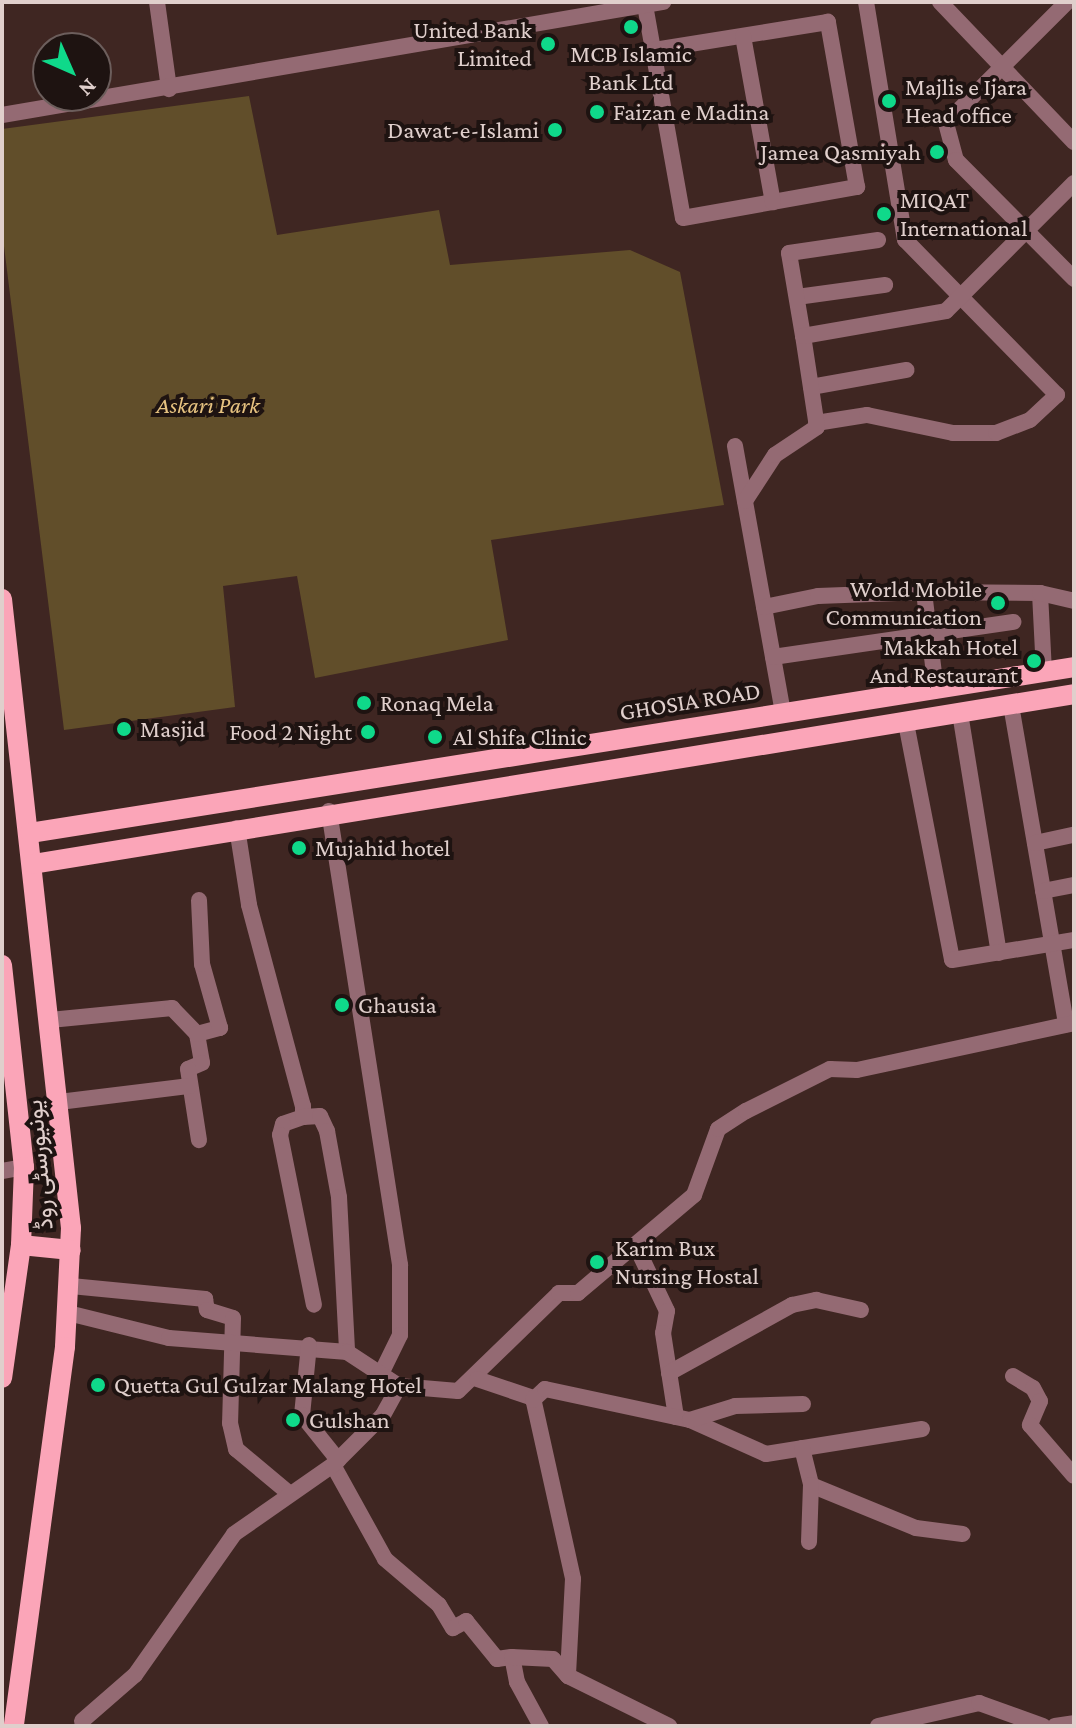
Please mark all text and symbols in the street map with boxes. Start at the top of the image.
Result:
place label: United Bank Limited [413,16,532,72]
marker: MCB Islamic Bank Ltd [622,18,640,36]
north arrow [32,32,112,112]
marker: United Bank Limited [539,35,557,53]
place label: MCB Islamic Bank Ltd [570,40,692,96]
place label: Majlis e Ijara Head office [905,73,1027,129]
text: N [74,74,102,102]
marker: Majlis e Ijara Head office [880,92,898,110]
place label: Faizan e Madina [613,98,769,126]
marker: Faizan e Madina [588,103,606,121]
place label: Dawat-e-Islami [387,116,539,144]
marker: Dawat-e-Islami [546,121,564,139]
place label: Jamea Qasmiyah [760,138,921,166]
marker: Jamea Qasmiyah [928,143,946,161]
place label: MIQAT International [900,186,1027,242]
marker: MIQAT International [875,205,893,223]
park label: Askari Park [156,391,260,419]
place label: World Mobile Communication [825,575,982,631]
marker: World Mobile Communication [989,594,1007,612]
place label: Makkah Hotel And Restaurant [870,633,1018,689]
marker: Makkah Hotel And Restaurant [1025,652,1043,670]
street label: GHOSIA ROAD [617,676,763,726]
place label: Ronaq Mela [380,689,494,717]
marker: Ronaq Mela [355,694,373,712]
place label: Masjid [140,715,205,743]
place label: Food 2 Night [229,718,352,746]
marker: Masjid [115,720,133,738]
marker: Food 2 Night [359,723,377,741]
place label: Al Shifa Clinic [453,723,586,751]
marker: Al Shifa Clinic [424,726,446,748]
place label: Mujahid hotel [315,834,450,862]
marker: Mujahid hotel [290,839,308,857]
place label: Ghausia [358,991,437,1019]
marker: Ghausia [333,996,351,1014]
street label: یونیورسٹی روڈ [19,1099,59,1231]
place label: Karim Bux Nursing Hostal [615,1234,759,1290]
marker: Karim Bux Nursing Hostal [586,1251,608,1273]
place label: Quetta Gul Gulzar Malang Hotel [114,1371,422,1399]
marker: Quetta Gul Gulzar Malang Hotel [89,1376,107,1394]
place label: Gulshan [309,1406,390,1434]
marker: Gulshan [284,1411,302,1429]

